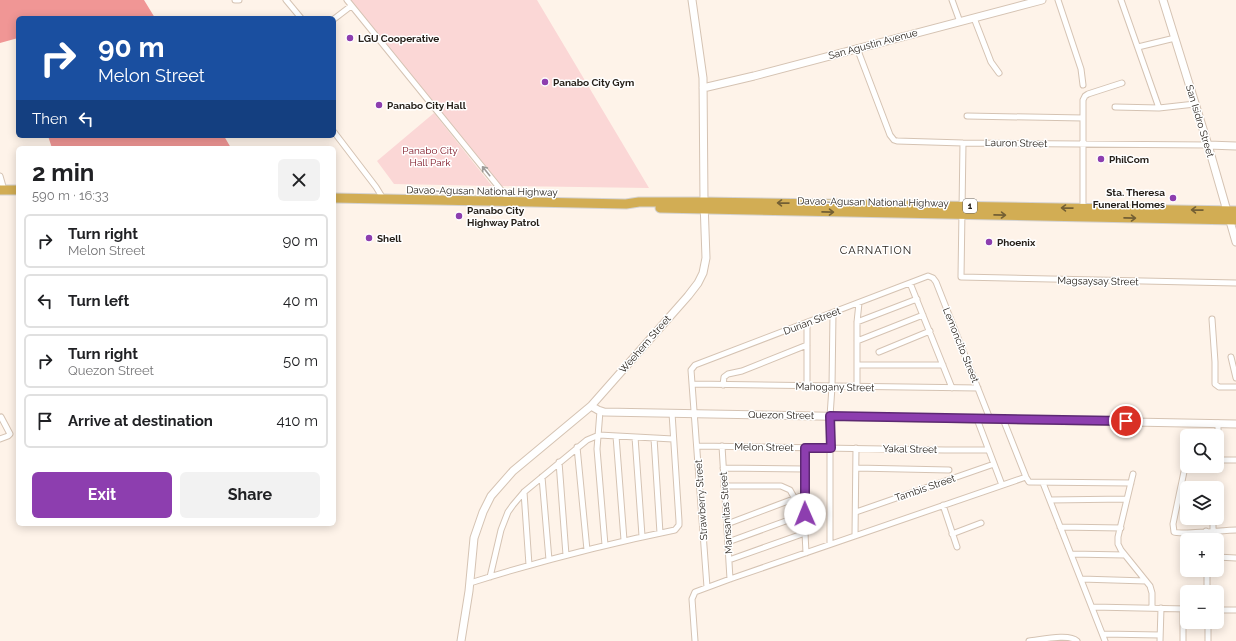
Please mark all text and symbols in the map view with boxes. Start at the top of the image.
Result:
street label: San Agustin Avenue [827,27,919,61]
text: 90 m [98,31,164,64]
icon: right [32,32,84,84]
marker: LGU Cooperative [345,33,355,43]
place label: LGU Cooperative [358,33,439,44]
text: Melon Street [98,65,205,86]
marker: Panabo City Gym [540,77,550,87]
place label: Panabo City Gym [553,77,634,88]
street label: San Isidro Street [1184,83,1216,159]
marker: Panabo City Hall [374,100,384,110]
place label: Panabo City Hall [387,100,467,111]
icon: left [75,108,97,130]
text: Then [32,110,67,128]
street label: Lauron Street [985,137,1048,149]
park label: Panabo City Hall Park [402,145,458,168]
marker: PhilCom [1096,154,1106,164]
place label: PhilCom [1109,154,1149,165]
text: 2 min [32,158,94,187]
button: close [278,159,320,201]
one-way arrow [481,166,490,177]
street label: Davao-Agusan National Highway [406,184,558,198]
place label: Sta. Theresa Funeral Homes [1093,187,1165,210]
text: 590 m · 16:33 [32,188,109,203]
marker: Sta. Theresa Funeral Homes [1168,193,1178,203]
street label: Davao-Agusan National Highway [797,195,949,209]
one-way arrow [777,199,790,207]
road number: 1 [963,199,977,213]
one-way arrow [1061,204,1074,211]
place label: Panabo City Highway Patrol [467,205,540,228]
one-way arrow [1191,206,1204,214]
one-way arrow [821,208,834,216]
marker: Panabo City Highway Patrol [454,211,464,221]
one-way arrow [993,212,1006,219]
one-way arrow [1123,214,1136,222]
text: Turn right [68,225,138,243]
icon: right [34,230,56,252]
text: 90 m [282,232,318,250]
marker: Shell [364,233,374,243]
place label: Shell [377,233,402,244]
marker: Phoenix [984,237,994,247]
place label: Phoenix [997,237,1036,248]
text: Melon Street [68,243,145,258]
district label: CARNATION [840,244,912,257]
street label: Magsaysay Street [1057,275,1139,287]
icon: left [34,290,56,312]
text: Turn left [68,292,129,310]
text: 40 m [283,292,318,310]
street label: Durian Street [782,305,843,337]
street label: Lemoncito Street [941,306,981,385]
street label: Weehem Street [617,312,673,375]
text: Turn right [68,345,138,363]
icon: right [34,350,56,372]
text: 50 m [283,352,318,370]
text: Quezon Street [68,363,154,378]
street label: Mahogany Street [796,381,875,393]
pin [1109,404,1143,438]
street label: Quezon Street [748,409,815,421]
icon: arrive [34,410,56,432]
icon: arrive [1115,410,1137,432]
text: Arrive at destination [68,412,213,430]
text: 410 m [277,412,318,430]
map controls [1180,429,1224,629]
button: search [1180,429,1224,473]
street label: Melon Street [734,441,794,453]
street label: Yakal Street [883,443,938,455]
street label: Strawberry Street [693,459,709,541]
street label: Mansanitas Street [718,471,734,554]
button: Exit [32,472,172,518]
button: Share [180,472,320,518]
street label: Tambis Street [893,472,957,503]
button: layers [1180,481,1224,525]
position arrow [784,493,826,535]
button: + [1180,533,1224,577]
button: − [1180,585,1224,629]

